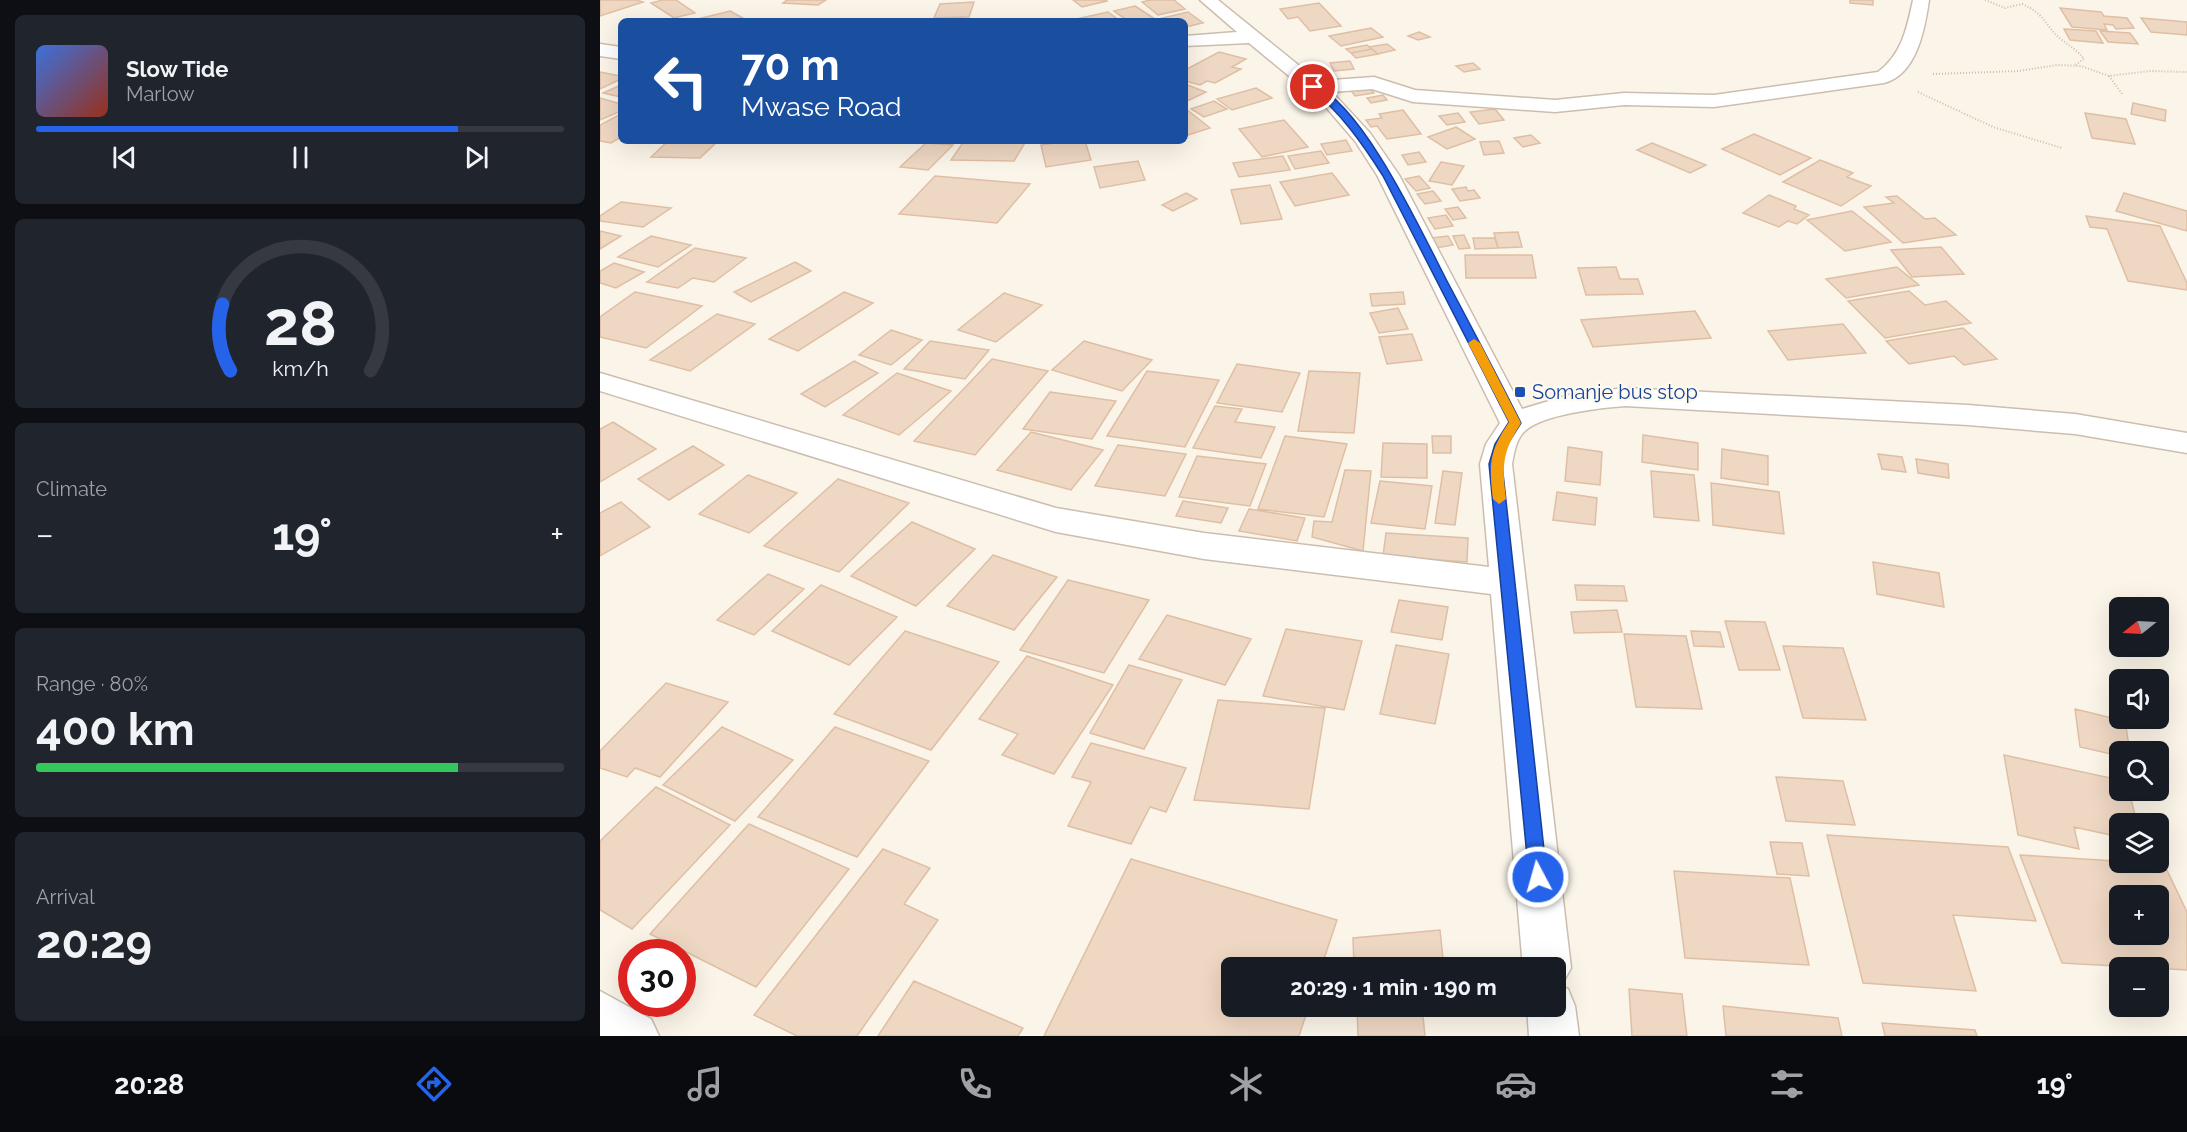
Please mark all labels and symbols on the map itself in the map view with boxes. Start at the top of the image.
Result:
pin [1287,61,1338,112]
place label: Somanje bus stop [1532,380,1698,404]
marker: Somanje bus stop [1513,385,1527,399]
north arrow [2109,597,2169,657]
position arrow [1506,845,1570,909]
speed limit sign: 30 [618,939,696,1017]

